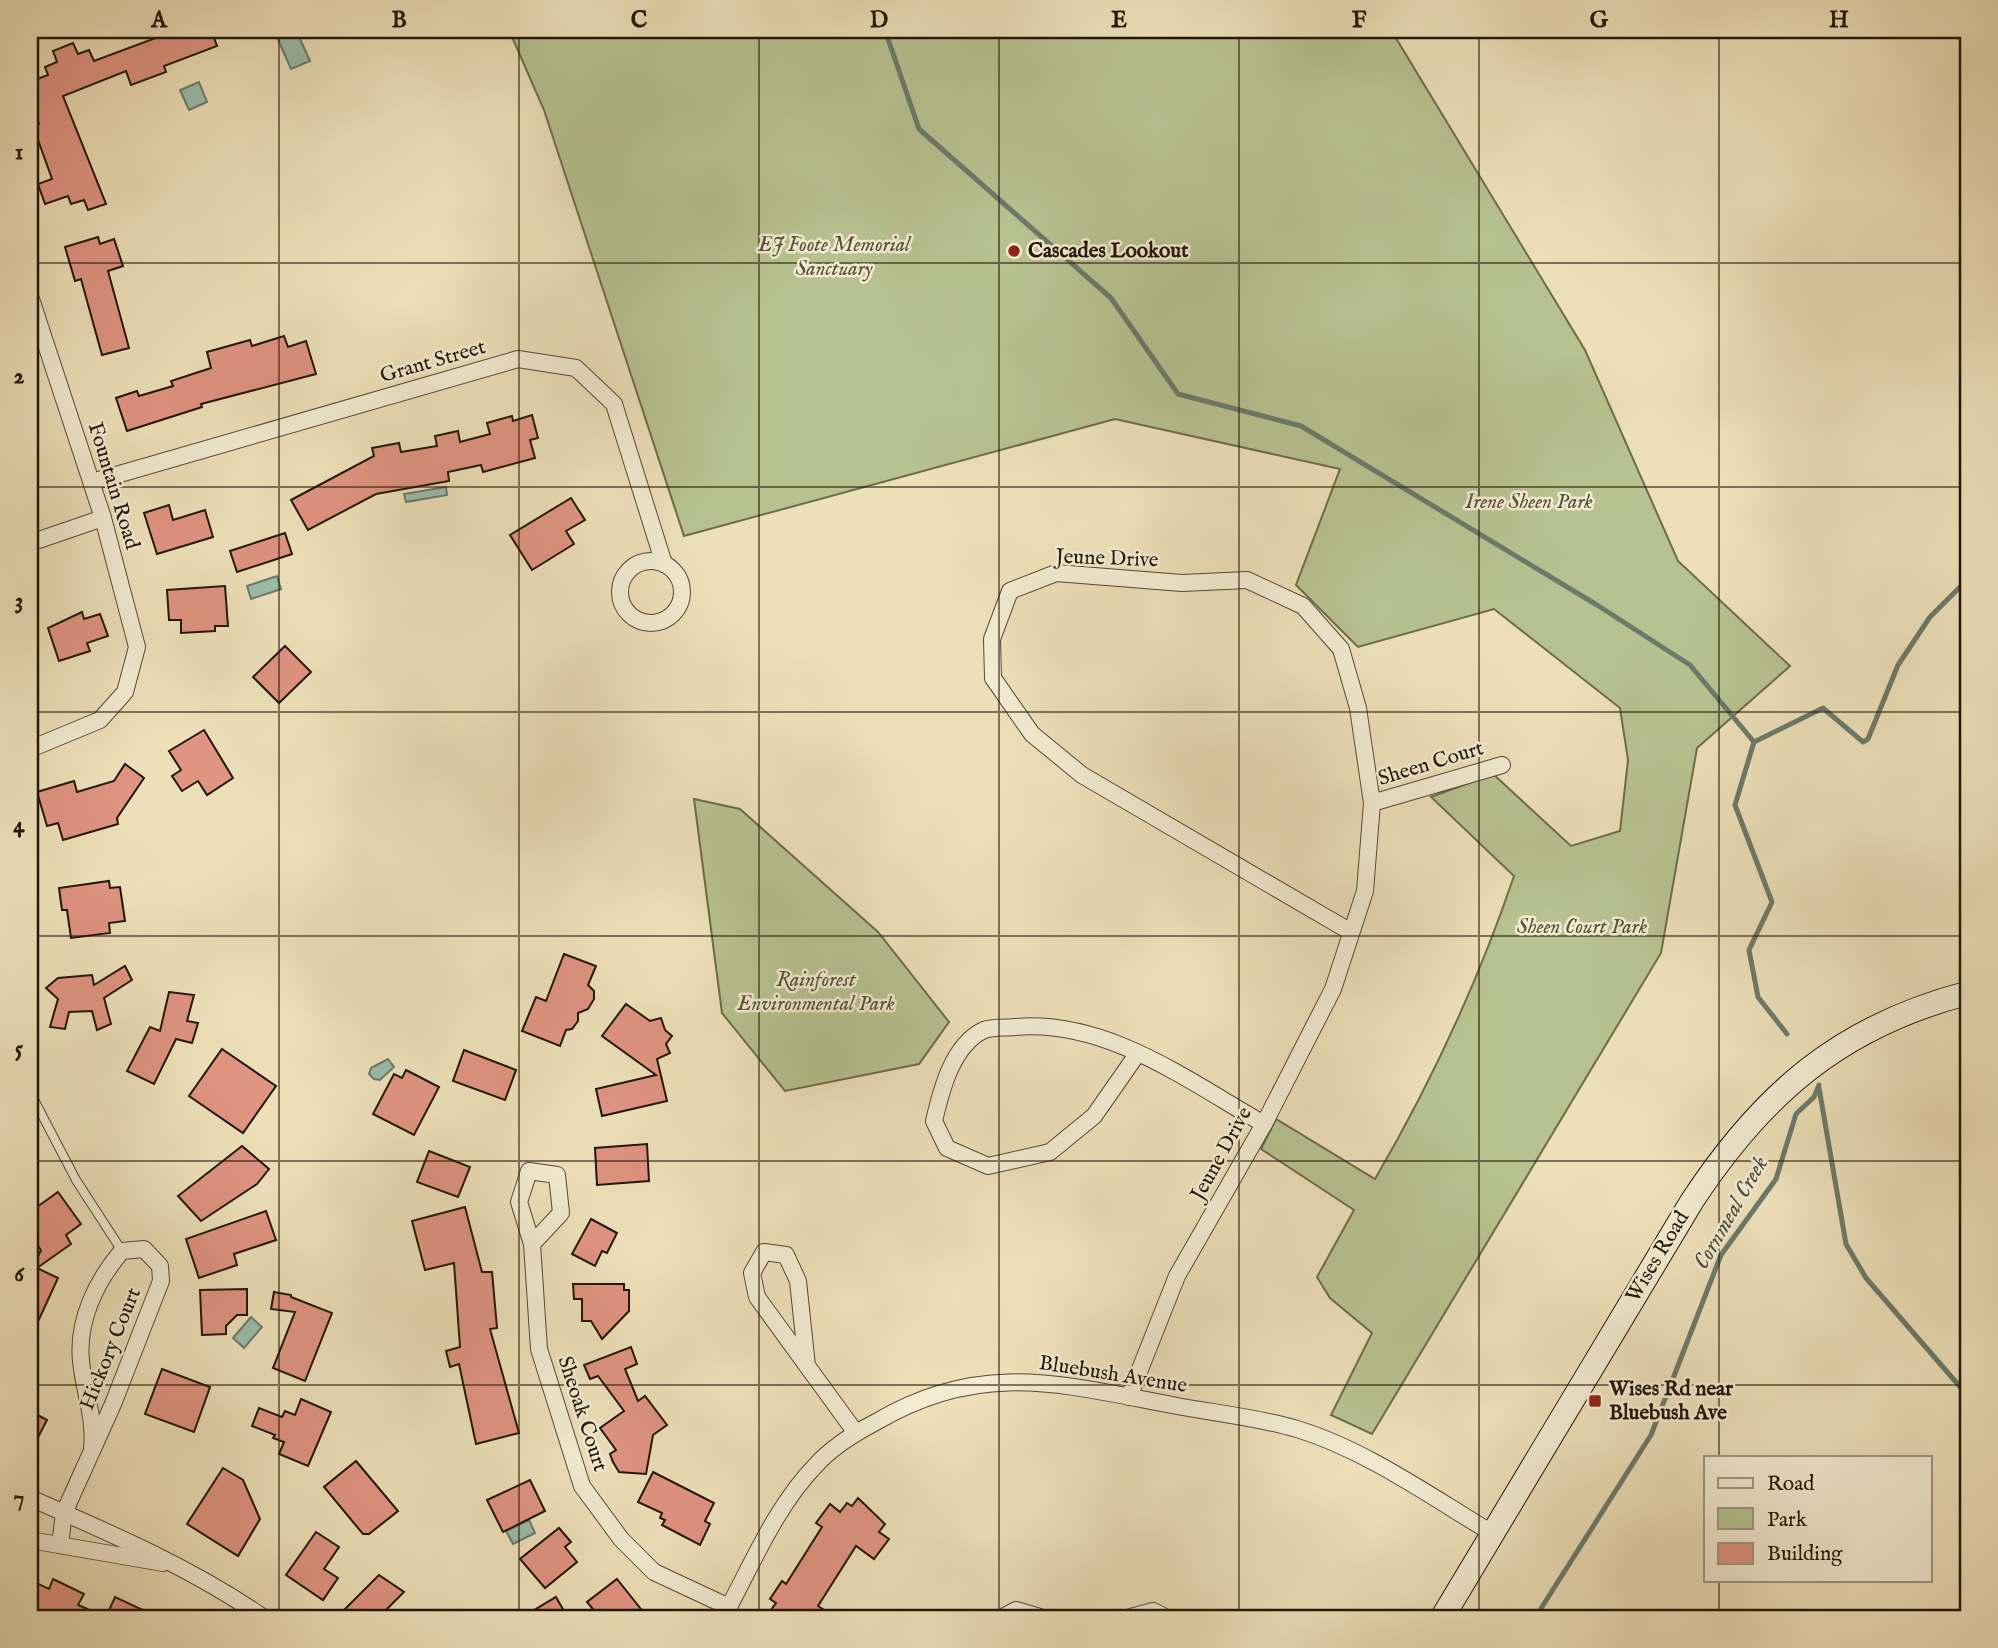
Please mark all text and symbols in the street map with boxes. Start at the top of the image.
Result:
text: A [150,6,168,35]
text: B [391,6,407,35]
text: C [631,6,648,35]
text: D [870,6,888,35]
text: E [1111,6,1127,35]
text: F [1352,6,1367,35]
text: G [1590,6,1609,35]
text: H [1829,6,1849,35]
text: 1 [15,138,23,167]
park label: EJ Foote Memorial Sanctuary [757,232,912,283]
place label: Cascades Lookout [1028,238,1189,265]
marker: Cascades Lookout [1006,243,1022,259]
street label: Grant Street [377,334,489,390]
text: 2 [14,362,25,391]
street label: Fountain Road [81,419,145,554]
park label: Irene Sheen Park [1464,489,1593,516]
street label: Jeune Drive [1053,544,1159,574]
text: 3 [15,587,23,616]
street label: Sheen Court [1375,735,1487,793]
text: 4 [13,811,25,840]
park label: Sheen Court Park [1517,914,1648,941]
park label: Rainforest Environmental Park [736,967,895,1018]
text: 5 [15,1035,24,1064]
street label: Jeune Drive [1184,1102,1259,1207]
water label: Cornmeal Creek [1687,1151,1775,1275]
street label: Wises Road [1620,1206,1696,1308]
text: 6 [14,1260,25,1289]
street label: Hickory Court [74,1284,148,1414]
street label: Bluebush Avenue [1037,1350,1189,1400]
street label: Sheoak Court [551,1353,613,1475]
place label: Wises Rd near Bluebush Ave [1608,1376,1733,1427]
marker: Wises Rd near Bluebush Ave [1587,1393,1603,1409]
legend [1704,1456,1932,1582]
text: Road [1767,1471,1815,1498]
text: 7 [14,1484,24,1513]
text: Park [1767,1507,1808,1534]
text: Building [1767,1541,1843,1568]

